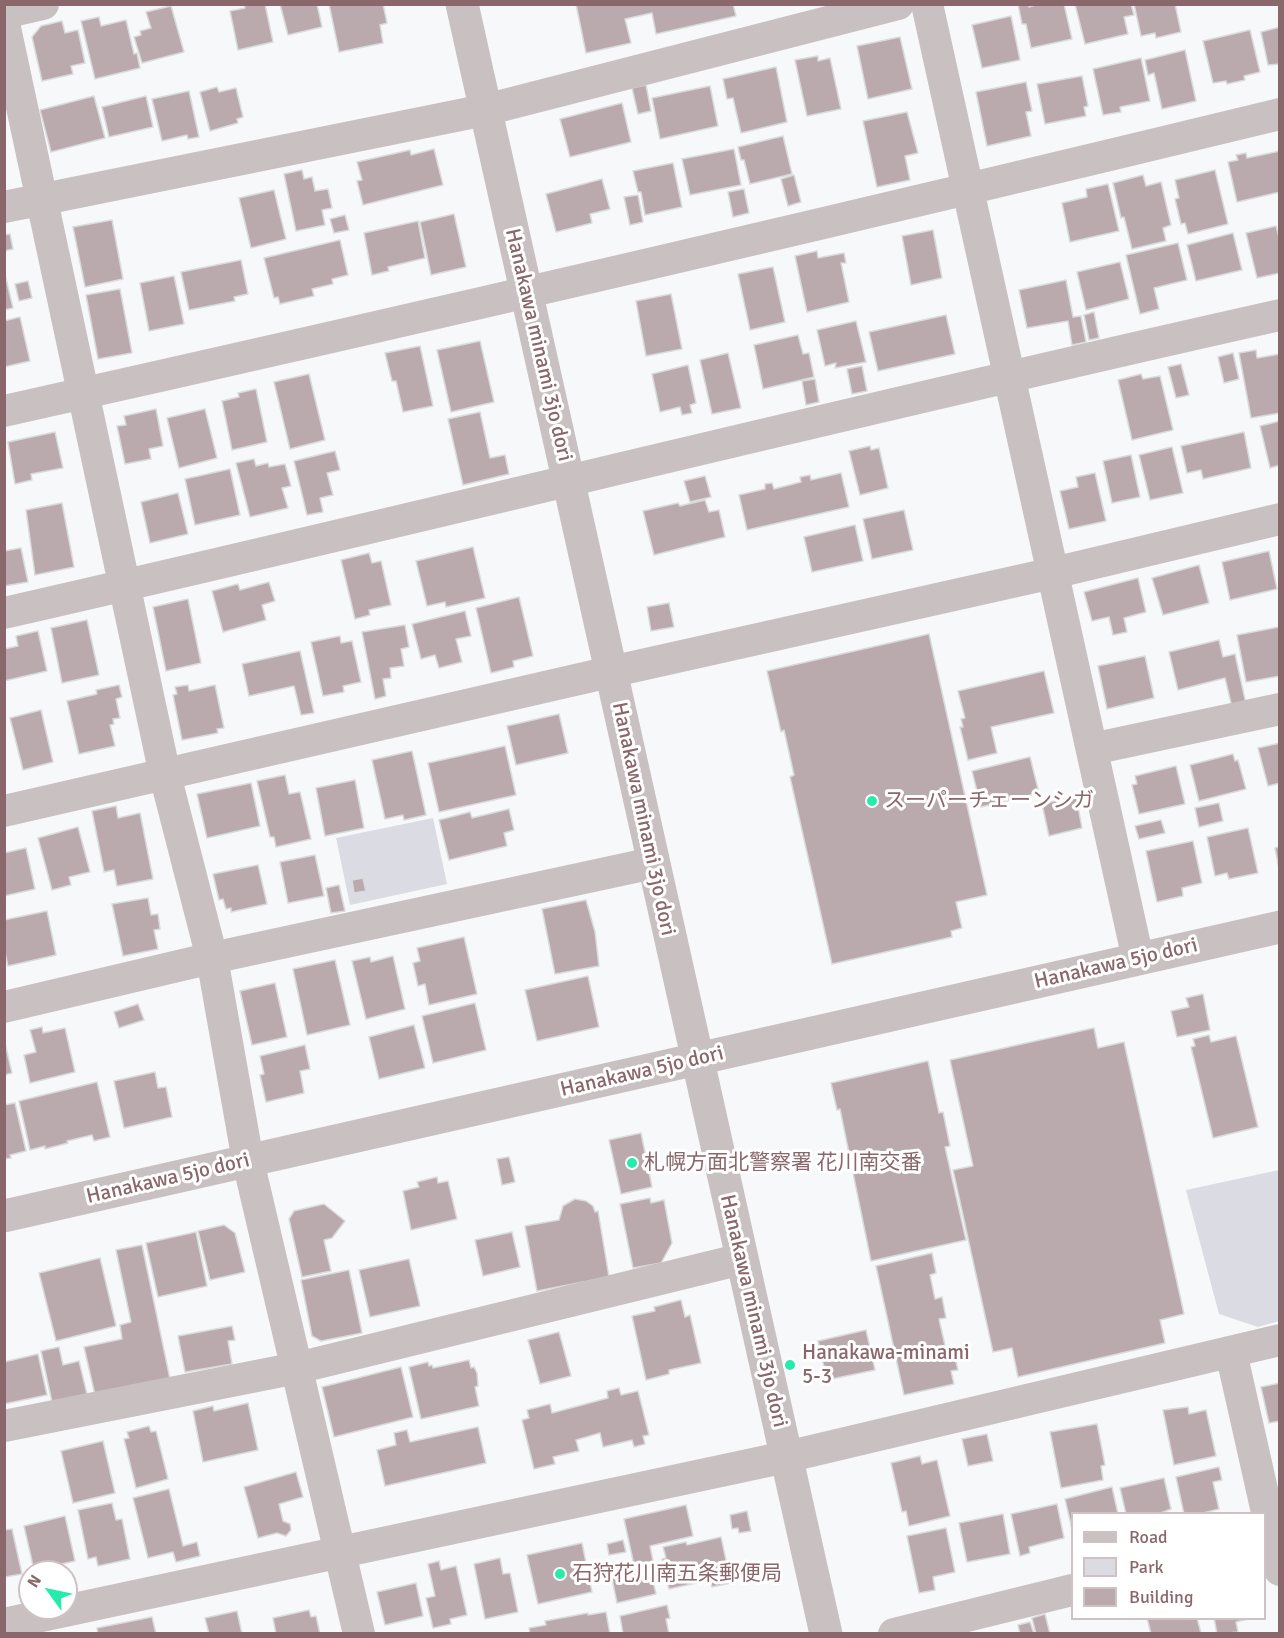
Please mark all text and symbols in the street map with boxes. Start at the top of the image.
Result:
street label: Hanakawa minami 3jo dori [499,226,577,464]
street label: Hanakawa minami 3jo dori [606,700,680,938]
place label: スーパーチェーンシガ [884,788,1094,814]
marker: スーパーチェーンシガ [865,794,879,808]
street label: Hanakawa 5jo dori [1032,933,1200,995]
street label: Hanakawa 5jo dori [558,1041,726,1103]
street label: Hanakawa 5jo dori [84,1148,252,1210]
place label: 札幌方面北警察署 花川南交番 [644,1150,922,1176]
marker: 札幌方面北警察署 花川南交番 [625,1156,639,1170]
street label: Hanakawa minami 3jo dori [714,1192,792,1430]
place label: Hanakawa-minami 5-3 [802,1340,970,1390]
marker: Hanakawa-minami 5-3 [783,1358,797,1372]
legend [1071,1512,1266,1620]
text: Road [1129,1526,1168,1548]
text: Park [1129,1556,1164,1578]
north arrow [18,1560,78,1620]
place label: 石狩花川南五条郵便局 [572,1561,782,1587]
marker: 石狩花川南五条郵便局 [553,1567,567,1581]
text: N [23,1571,46,1591]
text: Building [1129,1586,1193,1608]

